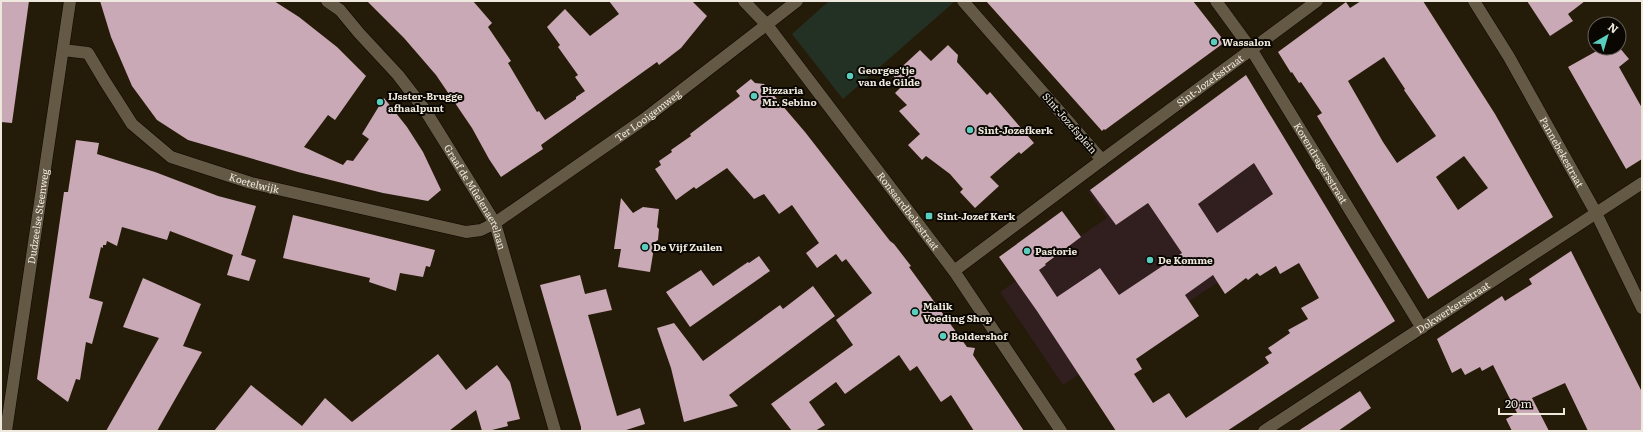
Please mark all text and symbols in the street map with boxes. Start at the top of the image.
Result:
north arrow [1587,16,1627,56]
text: N [1605,18,1622,36]
place label: Wassalon [1222,34,1271,49]
marker: Wassalon [1209,37,1219,47]
street label: Sint-Jozefsstraat [1173,50,1246,110]
place label: Georges'tje van de Gilde [858,62,920,89]
marker: Georges'tje van de Gilde [845,71,855,81]
place label: Pizzaria Mr. Sebino [762,82,817,109]
street label: Ter Looigemweg [611,85,684,145]
place label: IJsster-Brugge afhaalpunt [388,88,463,115]
street label: Sint-Jozefsplein [1040,89,1101,157]
marker: Pizzaria Mr. Sebino [749,91,759,101]
marker: IJsster-Brugge afhaalpunt [375,97,385,107]
street label: Pannebekestraat [1537,114,1588,190]
street label: Korendragersstraat [1291,119,1352,206]
place label: Sint-Jozefkerk [978,122,1053,137]
marker: Sint-Jozefkerk [965,125,975,135]
street label: Graaf de Mûelenaerelaan [441,141,510,252]
street label: Dudzeelse Steenweg [23,167,52,265]
street label: Koetelwijk [227,168,282,196]
street label: Ronsaardbekestraat [874,168,944,253]
place label: Sint-Jozef Kerk [937,208,1016,223]
marker: Sint-Jozef Kerk [924,211,934,221]
place label: De Vijf Zuilen [653,239,723,254]
marker: De Vijf Zuilen [640,242,650,252]
place label: Pastorie [1035,243,1078,258]
marker: Pastorie [1022,246,1032,256]
place label: De Komme [1158,252,1213,267]
marker: De Komme [1145,255,1155,265]
street label: Dokwerkersstraat [1413,277,1492,336]
place label: Malik Voeding Shop [923,298,993,325]
marker: Malik Voeding Shop [910,307,920,317]
place label: Boldershof [951,328,1009,343]
marker: Boldershof [938,331,948,341]
scale bar [1499,390,1564,416]
text: 20 m [1505,394,1532,412]

